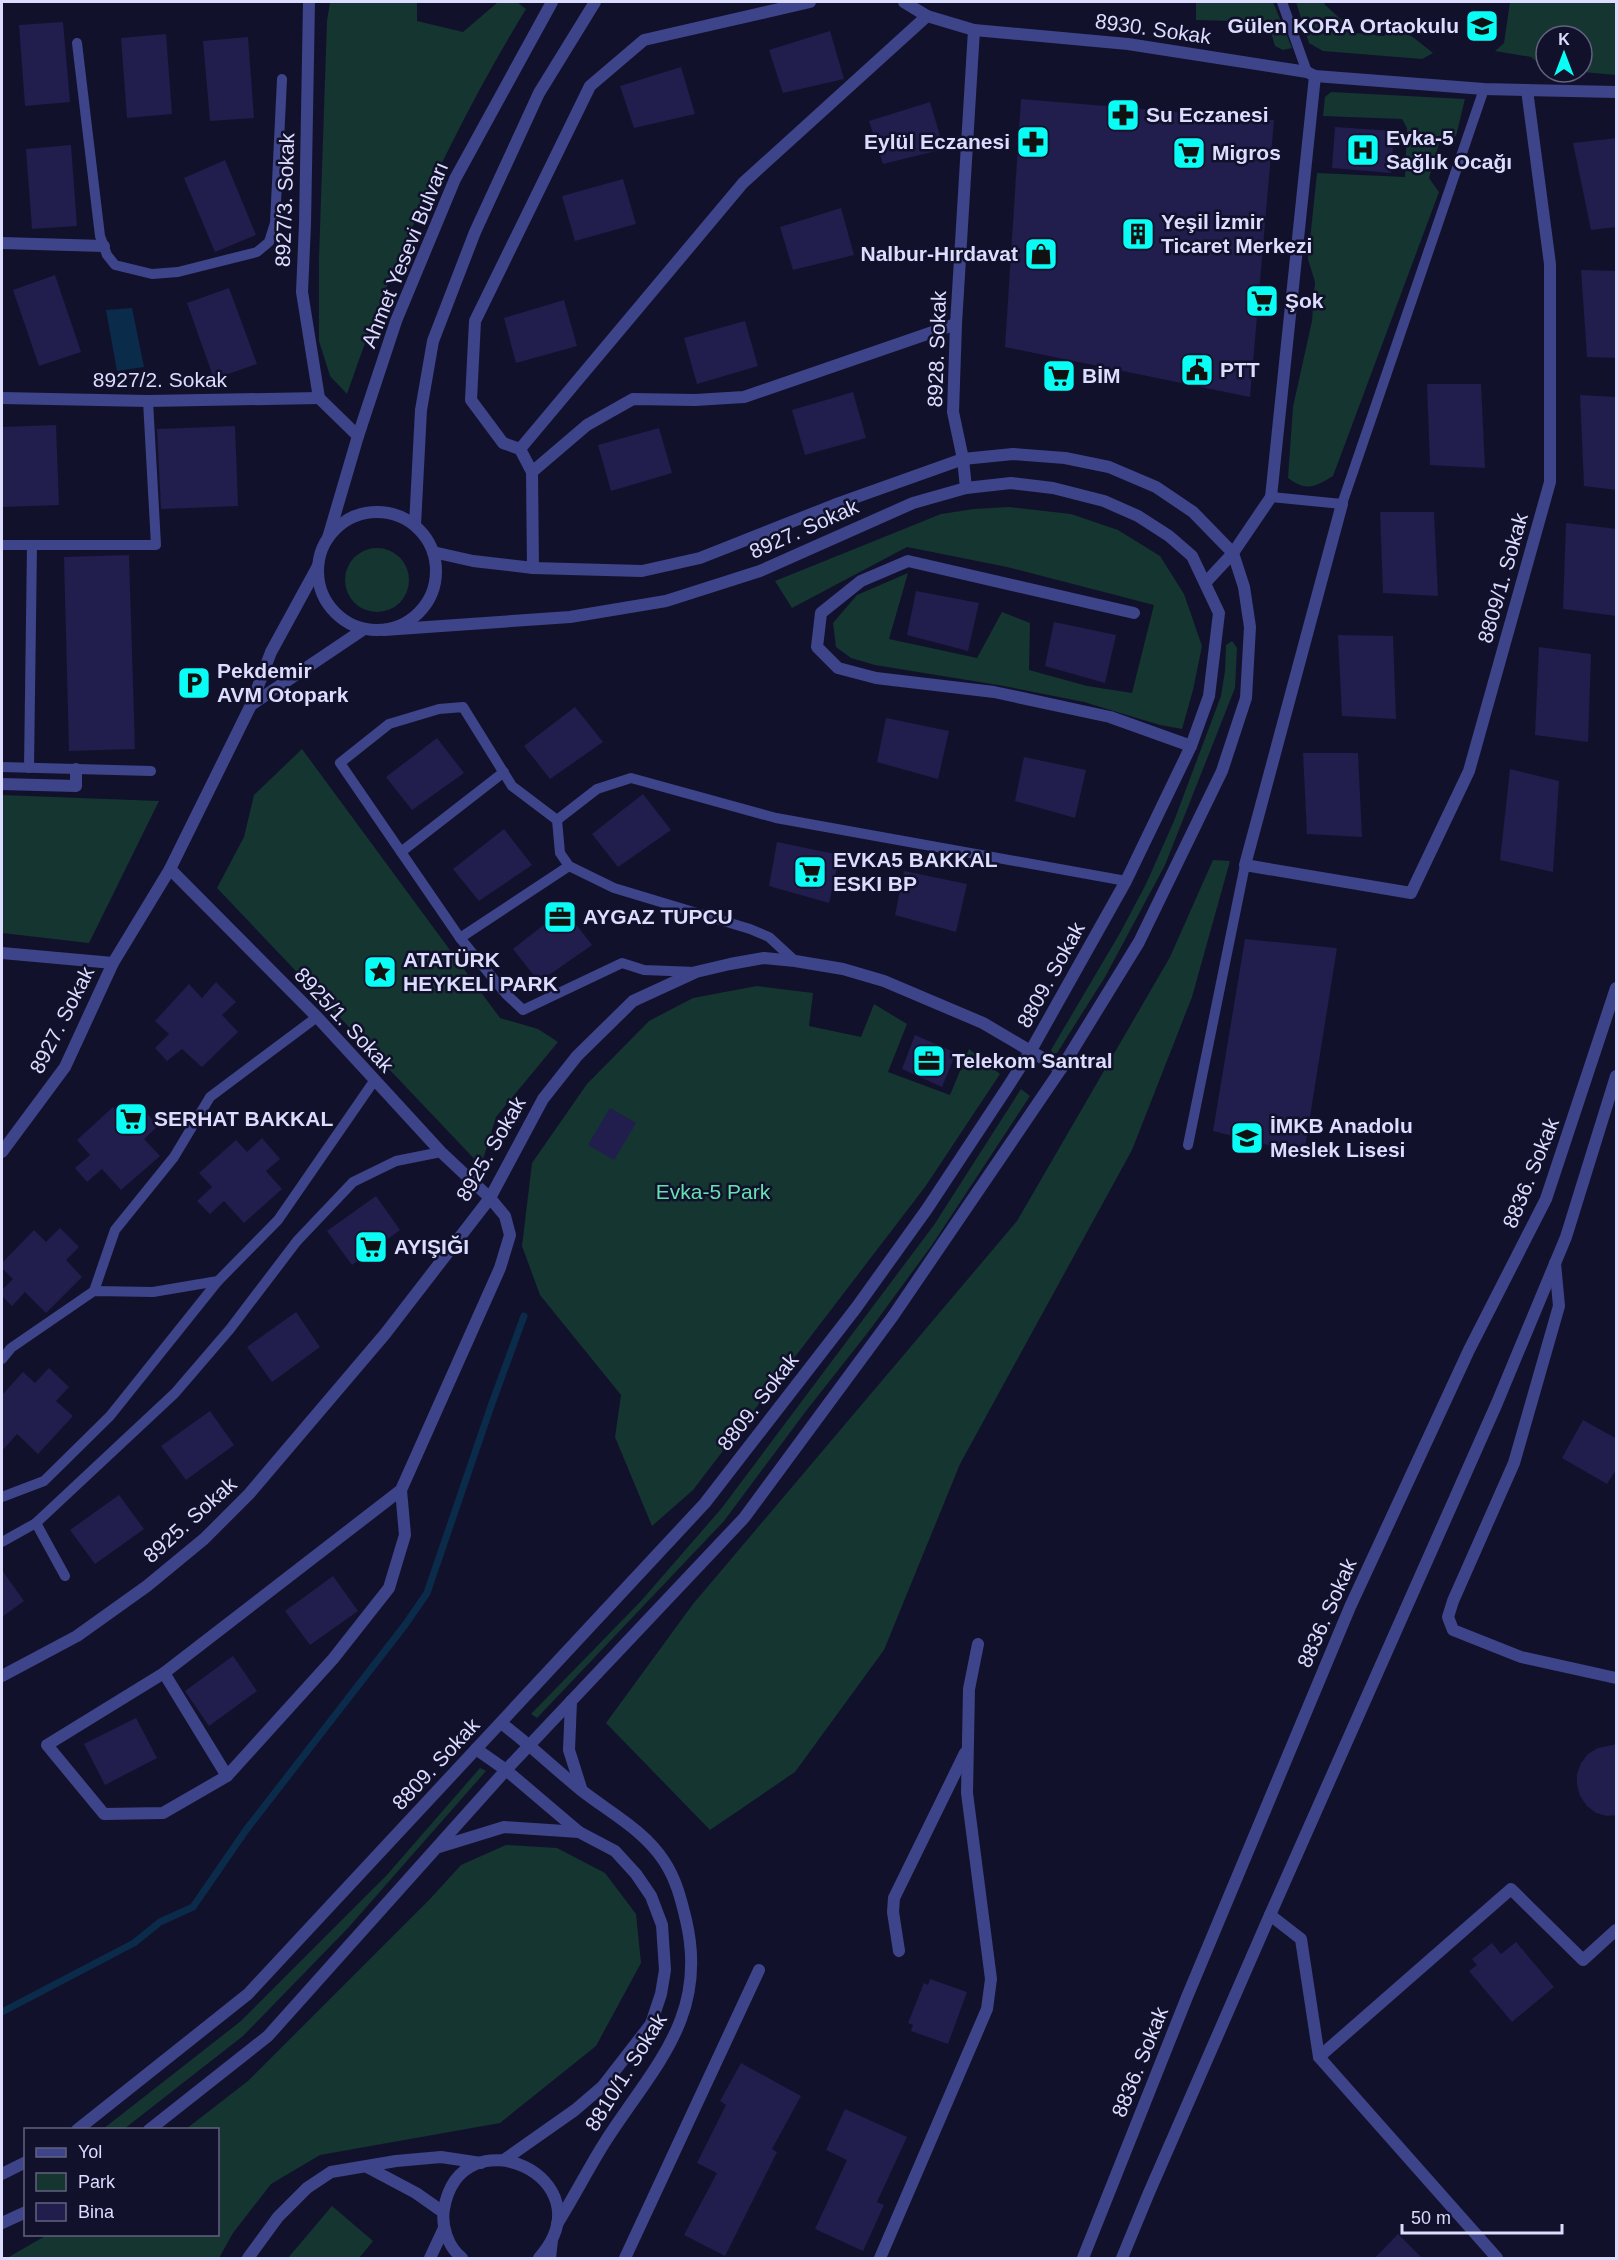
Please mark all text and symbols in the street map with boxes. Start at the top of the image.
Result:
school or university icon: Gülen KORA Ortaokulu [1464,8,1500,44]
street label: 8930. Sokak [1094,9,1213,48]
place label: Gülen KORA Ortaokulu [1228,14,1459,37]
north arrow [1534,24,1594,84]
text: K [1558,31,1570,48]
pharmacy icon: Su Eczanesi [1105,97,1141,133]
place label: Su Eczanesi [1146,103,1269,126]
pharmacy icon: Eylül Eczanesi [1015,124,1051,160]
place label: Evka-5 Sağlık Ocağı [1386,126,1512,173]
place label: Eylül Eczanesi [864,130,1010,153]
street label: 8927/3. Sokak [271,132,298,267]
hospital icon: Evka-5 Sağlık Ocağı [1345,132,1381,168]
supermarket icon: Migros [1171,135,1207,171]
place label: Migros [1212,141,1281,164]
street label: Ahmet Yesevi Bulvarı [357,159,452,351]
place label: Yeşil İzmir Ticaret Merkezi [1161,210,1312,257]
building icon: Yeşil İzmir Ticaret Merkezi [1120,216,1156,252]
shop icon: Nalbur-Hırdavat [1023,236,1059,272]
place label: Nalbur-Hırdavat [860,242,1018,265]
supermarket icon: Şok [1244,283,1280,319]
place label: Şok [1285,289,1324,312]
street label: 8928. Sokak [923,290,950,408]
public building icon: PTT [1179,352,1215,388]
supermarket icon: BİM [1041,358,1077,394]
place label: PTT [1220,358,1260,381]
place label: BİM [1082,364,1121,387]
street label: 8927/2. Sokak [93,368,228,391]
street label: 8927. Sokak [746,494,862,563]
street label: 8809/1. Sokak [1473,510,1532,646]
place label: Pekdemir AVM Otopark [217,659,349,706]
parking icon: Pekdemir AVM Otopark [176,665,212,701]
place label: EVKA5 BAKKAL ESKI BP [833,848,998,895]
supermarket icon: EVKA5 BAKKAL ESKI BP [792,854,828,890]
office icon: AYGAZ TUPCU [542,899,578,935]
place label: AYGAZ TUPCU [583,905,733,928]
street label: 8809. Sokak [1012,918,1089,1031]
place label: ATATÜRK HEYKELİ PARK [403,948,558,995]
place icon: ATATÜRK HEYKELİ PARK [362,954,398,990]
street label: 8927. Sokak [25,962,99,1077]
street label: 8925/1. Sokak [290,963,399,1077]
office icon: Telekom Santral [911,1043,947,1079]
place label: Telekom Santral [952,1049,1113,1072]
street label: 8925. Sokak [451,1092,530,1205]
supermarket icon: SERHAT BAKKAL [113,1101,149,1137]
place label: SERHAT BAKKAL [154,1107,333,1130]
place label: İMKB Anadolu Meslek Lisesi [1270,1114,1413,1161]
street label: 8836. Sokak [1498,1114,1563,1231]
school or university icon: İMKB Anadolu Meslek Lisesi [1229,1120,1265,1156]
park label: Evka-5 Park [656,1180,771,1203]
supermarket icon: AYIŞIĞI [353,1229,389,1265]
place label: AYIŞIĞI [394,1235,469,1258]
street label: 8809. Sokak [713,1348,803,1455]
street label: 8925. Sokak [139,1472,241,1567]
street label: 8836. Sokak [1292,1554,1361,1671]
street label: 8809. Sokak [387,1713,484,1814]
street label: 8836. Sokak [1107,2003,1172,2120]
street label: 8810/1. Sokak [580,2008,671,2135]
legend [24,2128,219,2236]
text: Yol [78,2142,102,2162]
text: Park [78,2172,116,2192]
scale bar [1402,2197,1562,2235]
text: Bina [78,2202,115,2222]
text: 50 m [1411,2208,1451,2228]

